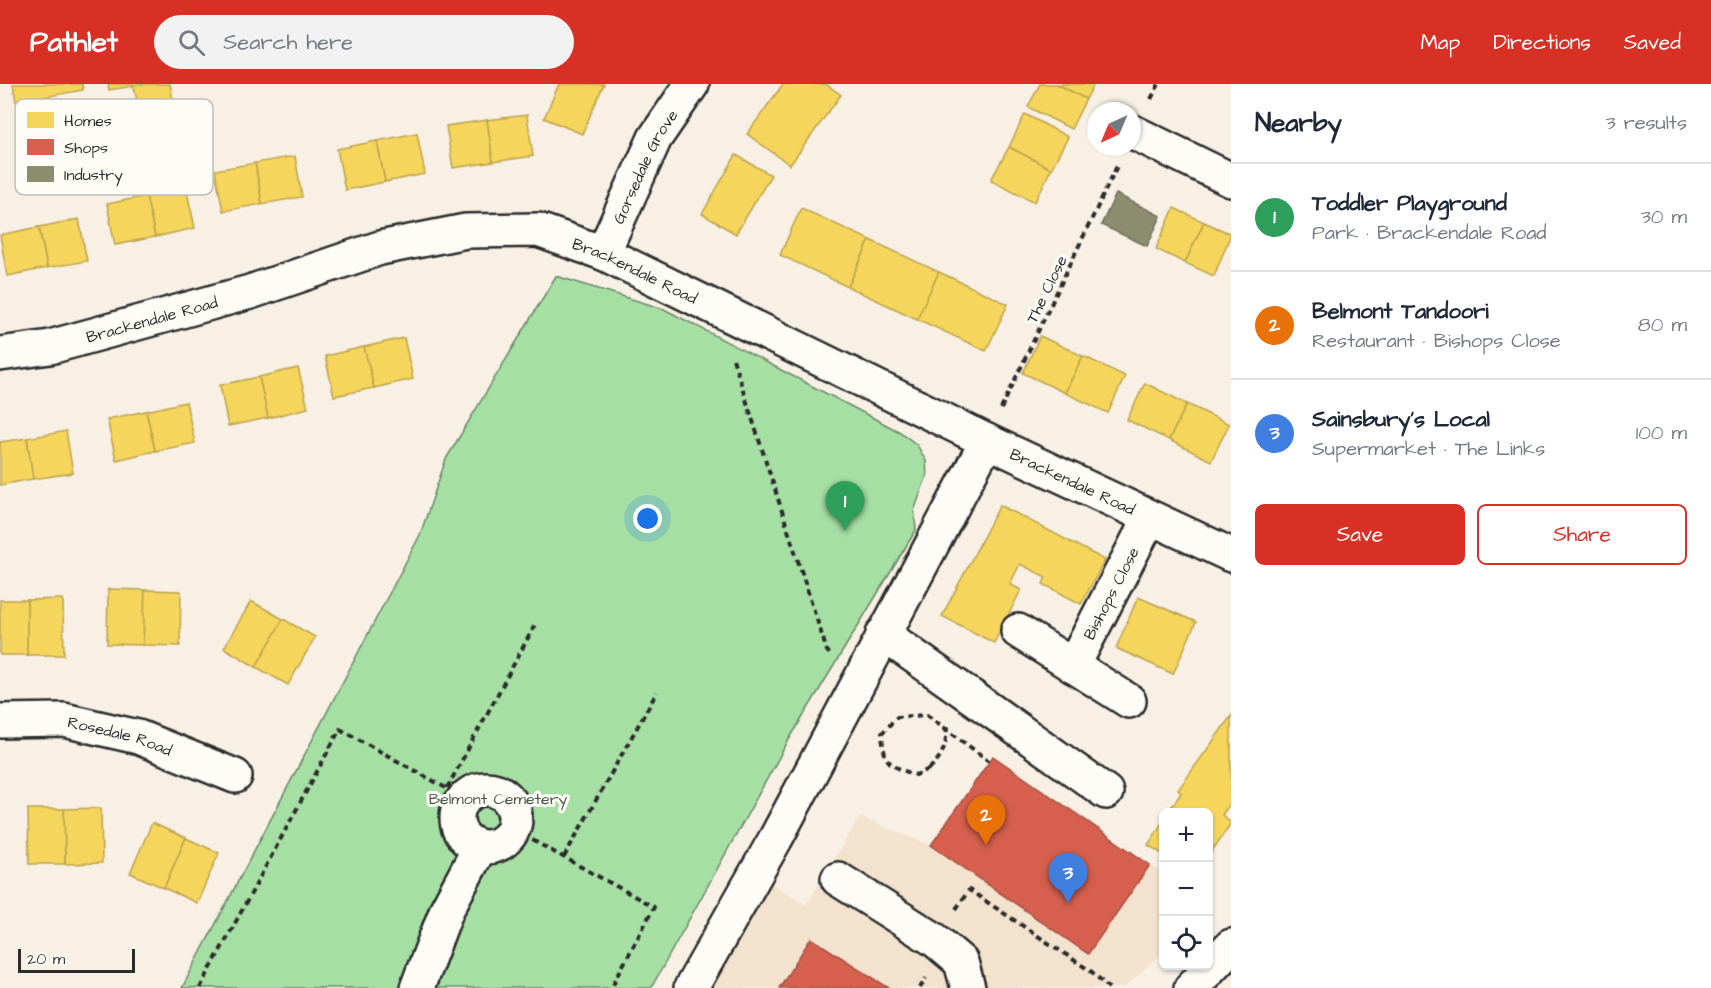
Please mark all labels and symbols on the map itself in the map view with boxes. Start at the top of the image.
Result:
legend [15,99,213,195]
north arrow [1087,102,1141,156]
street label: Gorsedale Grove [608,105,683,228]
text: Homes [64,110,112,132]
text: Shops [64,137,108,159]
text: Industry [64,164,123,187]
street label: Brackendale Road [569,233,701,310]
street label: The Close [1021,252,1073,327]
street label: Brackendale Road [84,291,220,349]
street label: Brackendale Road [1006,443,1138,521]
pin: 1 [826,482,864,531]
your location [633,504,662,533]
street label: Bishops Close [1078,543,1145,644]
street label: Rosedale Road [65,711,175,762]
park label: Belmont Cemetery [429,788,568,811]
pin: 2 [966,796,1006,845]
pin: 3 [1048,854,1088,903]
scale bar [18,946,135,974]

